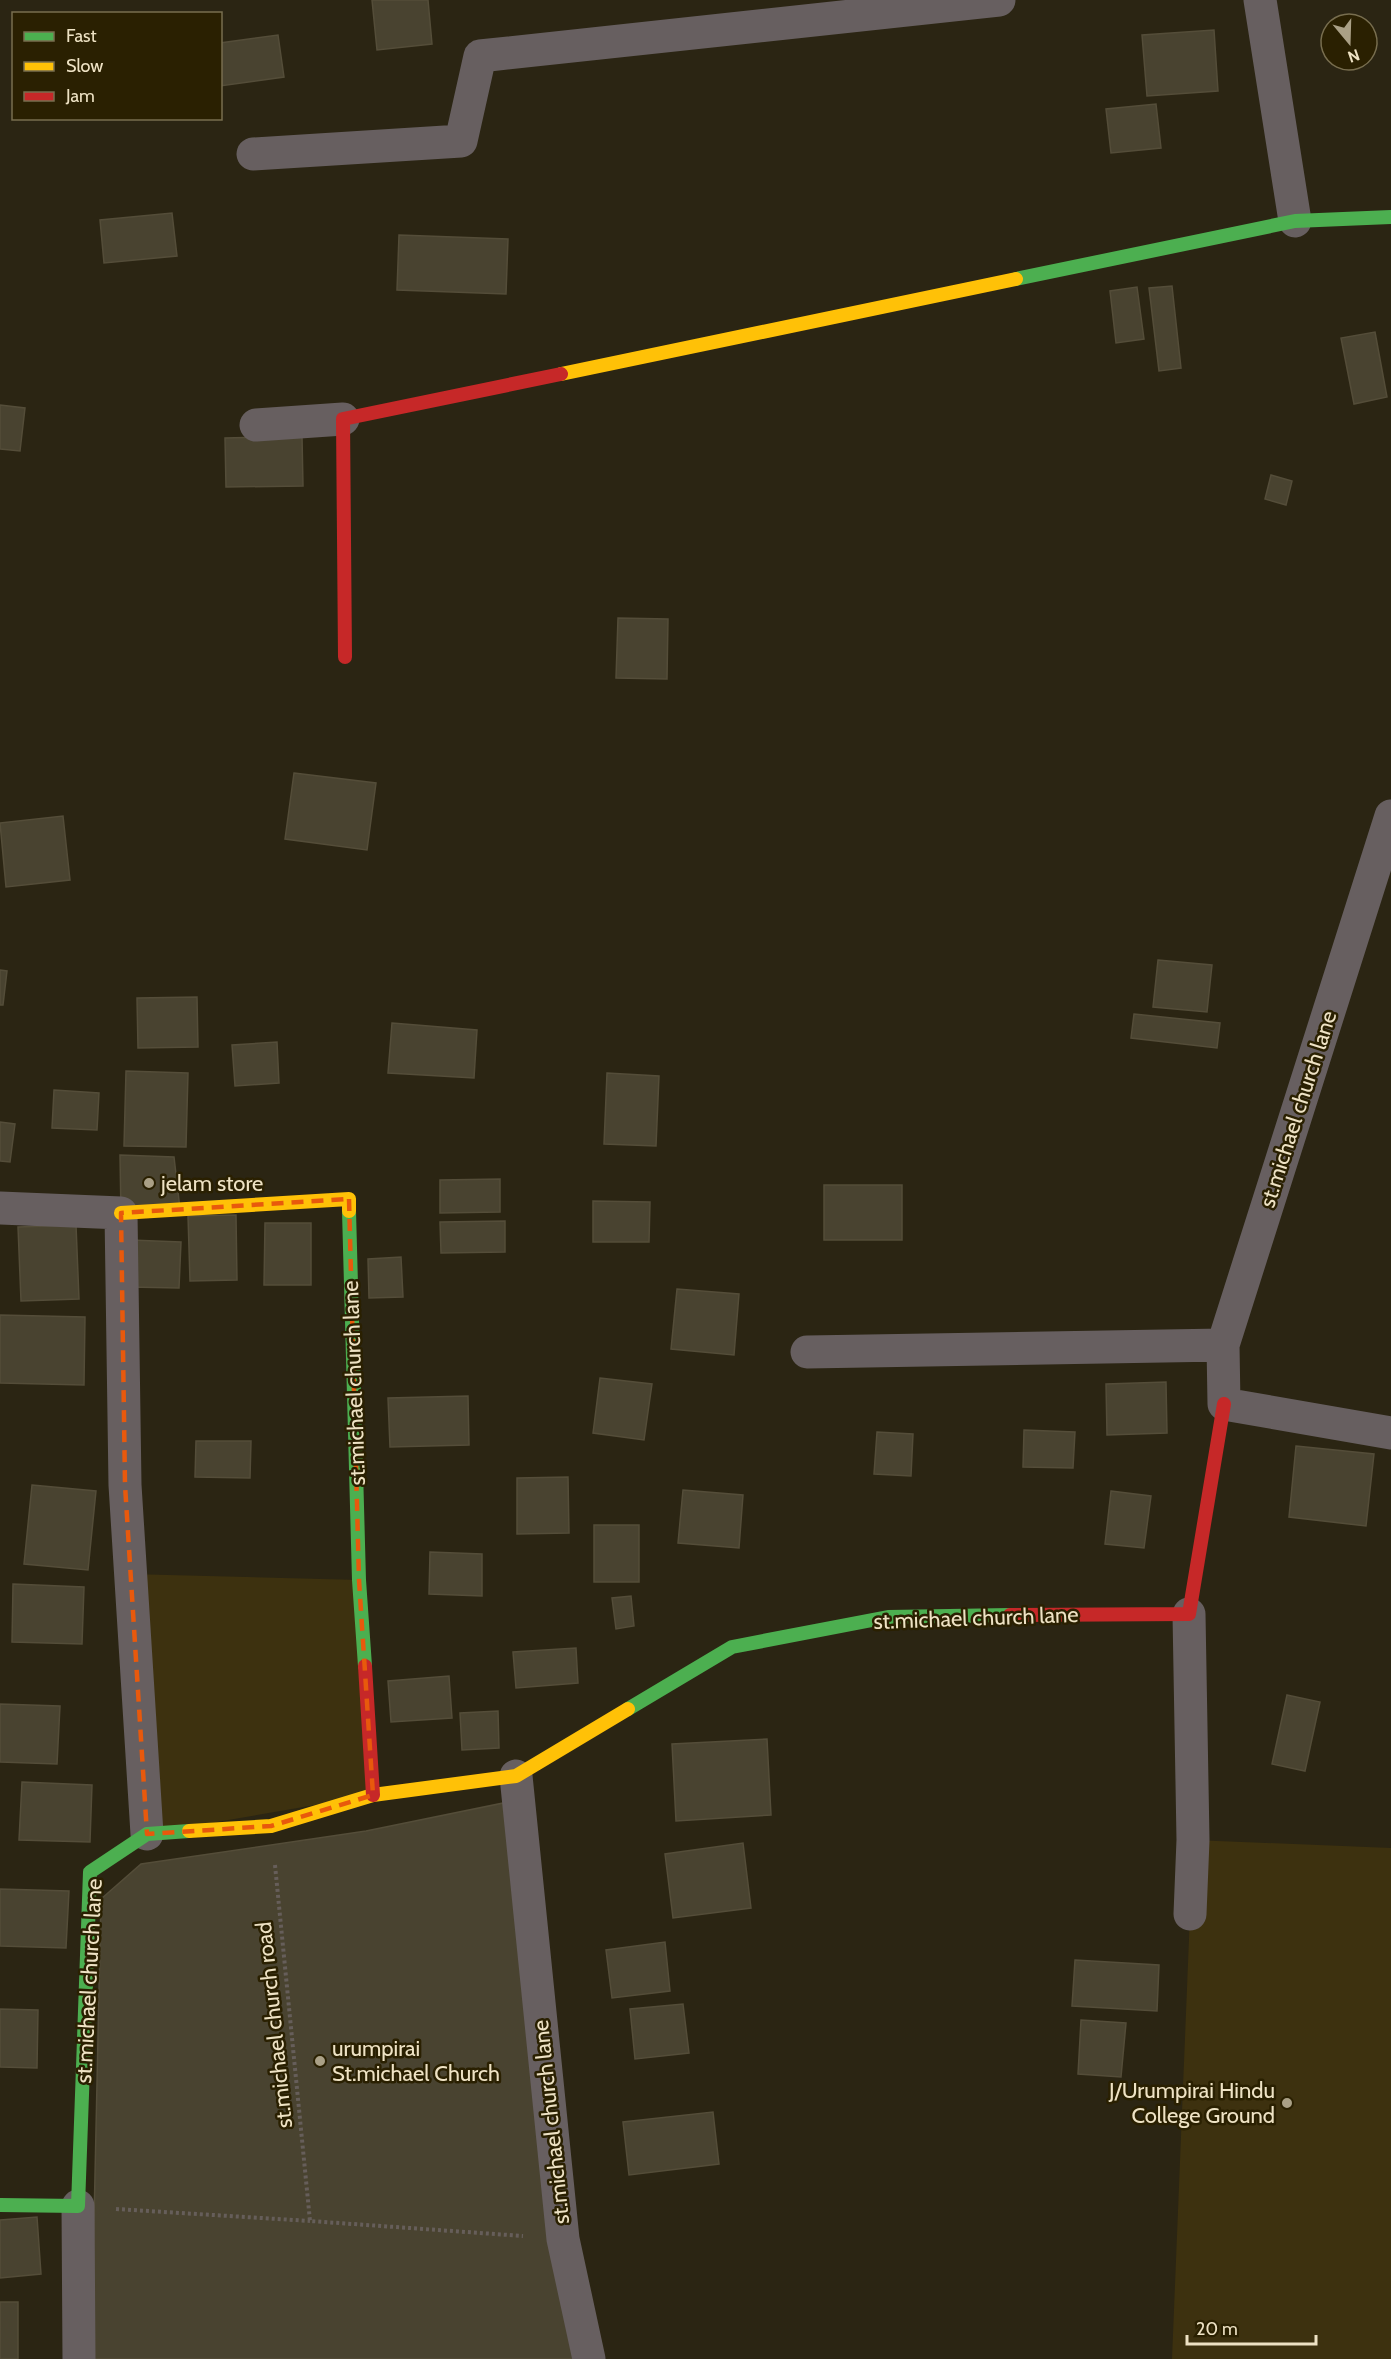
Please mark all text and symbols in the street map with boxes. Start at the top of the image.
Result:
legend [12,12,222,120]
north arrow [1319,12,1379,72]
text: Fast [66,25,97,47]
text: N [1345,45,1362,67]
text: Slow [66,55,103,77]
text: Jam [65,85,95,107]
street label: st.michael church lane [1253,1007,1343,1211]
place label: jelam store [160,1170,263,1197]
marker: jelam store [142,1176,156,1190]
street label: st.michael church lane [337,1280,371,1486]
street label: st.michael church lane [873,1601,1079,1635]
street label: st.michael church lane [70,1878,108,2084]
street label: st.michael church road [250,1920,298,2130]
street label: st.michael church lane [527,2019,575,2225]
place label: urumpirai St.michael Church [332,2035,500,2087]
marker: urumpirai St.michael Church [313,2054,327,2068]
place label: J/Urumpirai Hindu College Ground [1108,2077,1275,2129]
marker: J/Urumpirai Hindu College Ground [1280,2096,1294,2110]
scale bar [1187,2308,1316,2346]
text: 20 m [1196,2318,1238,2340]

